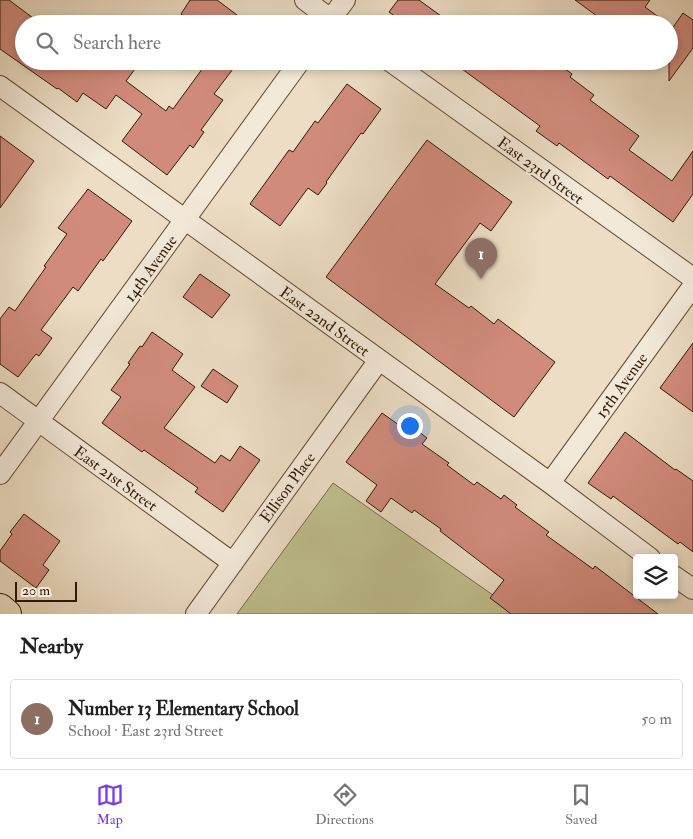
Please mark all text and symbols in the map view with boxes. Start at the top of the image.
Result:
search box [15,15,678,70]
icon: search [33,29,61,57]
text: Search here [73,31,161,55]
street label: East 23rd Street [493,133,588,209]
street label: 14th Avenue [120,231,182,306]
pin: 1 [465,238,497,279]
street label: East 22nd Street [276,282,373,361]
street label: 15th Avenue [591,349,652,422]
your location [397,413,423,439]
street label: East 21st Street [70,442,161,516]
street label: Ellison Place [256,448,320,527]
map controls [633,554,678,599]
button: layers [633,554,678,599]
scale bar [15,579,78,602]
text: 20 m [22,582,50,599]
text: Nearby [20,633,83,660]
text: Number 13 Elementary School [68,697,299,721]
text: 1 [34,709,40,729]
text: 50 m [641,709,672,729]
text: School · East 23rd Street [68,721,223,741]
tab: Map [96,781,124,828]
tab: Directions [315,781,374,828]
tab: Saved [565,781,597,828]

